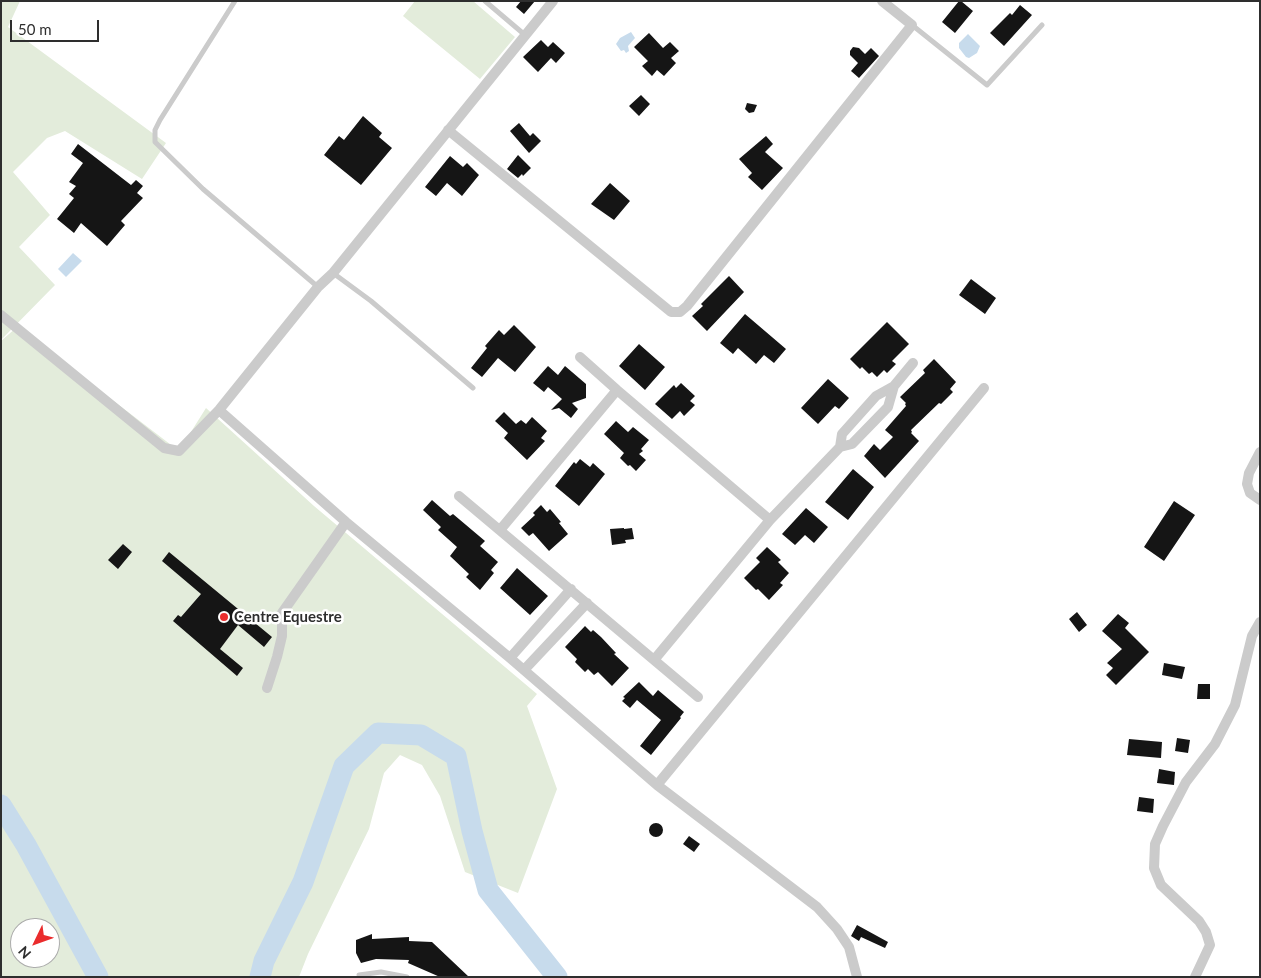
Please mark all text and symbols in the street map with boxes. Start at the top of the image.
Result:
scale bar [12,10,101,42]
text: 50 m [18,20,52,38]
place label: Centre Equestre [234,608,342,626]
marker: Centre Equestre [218,611,230,623]
north arrow [10,918,60,968]
text: N [14,943,34,962]

